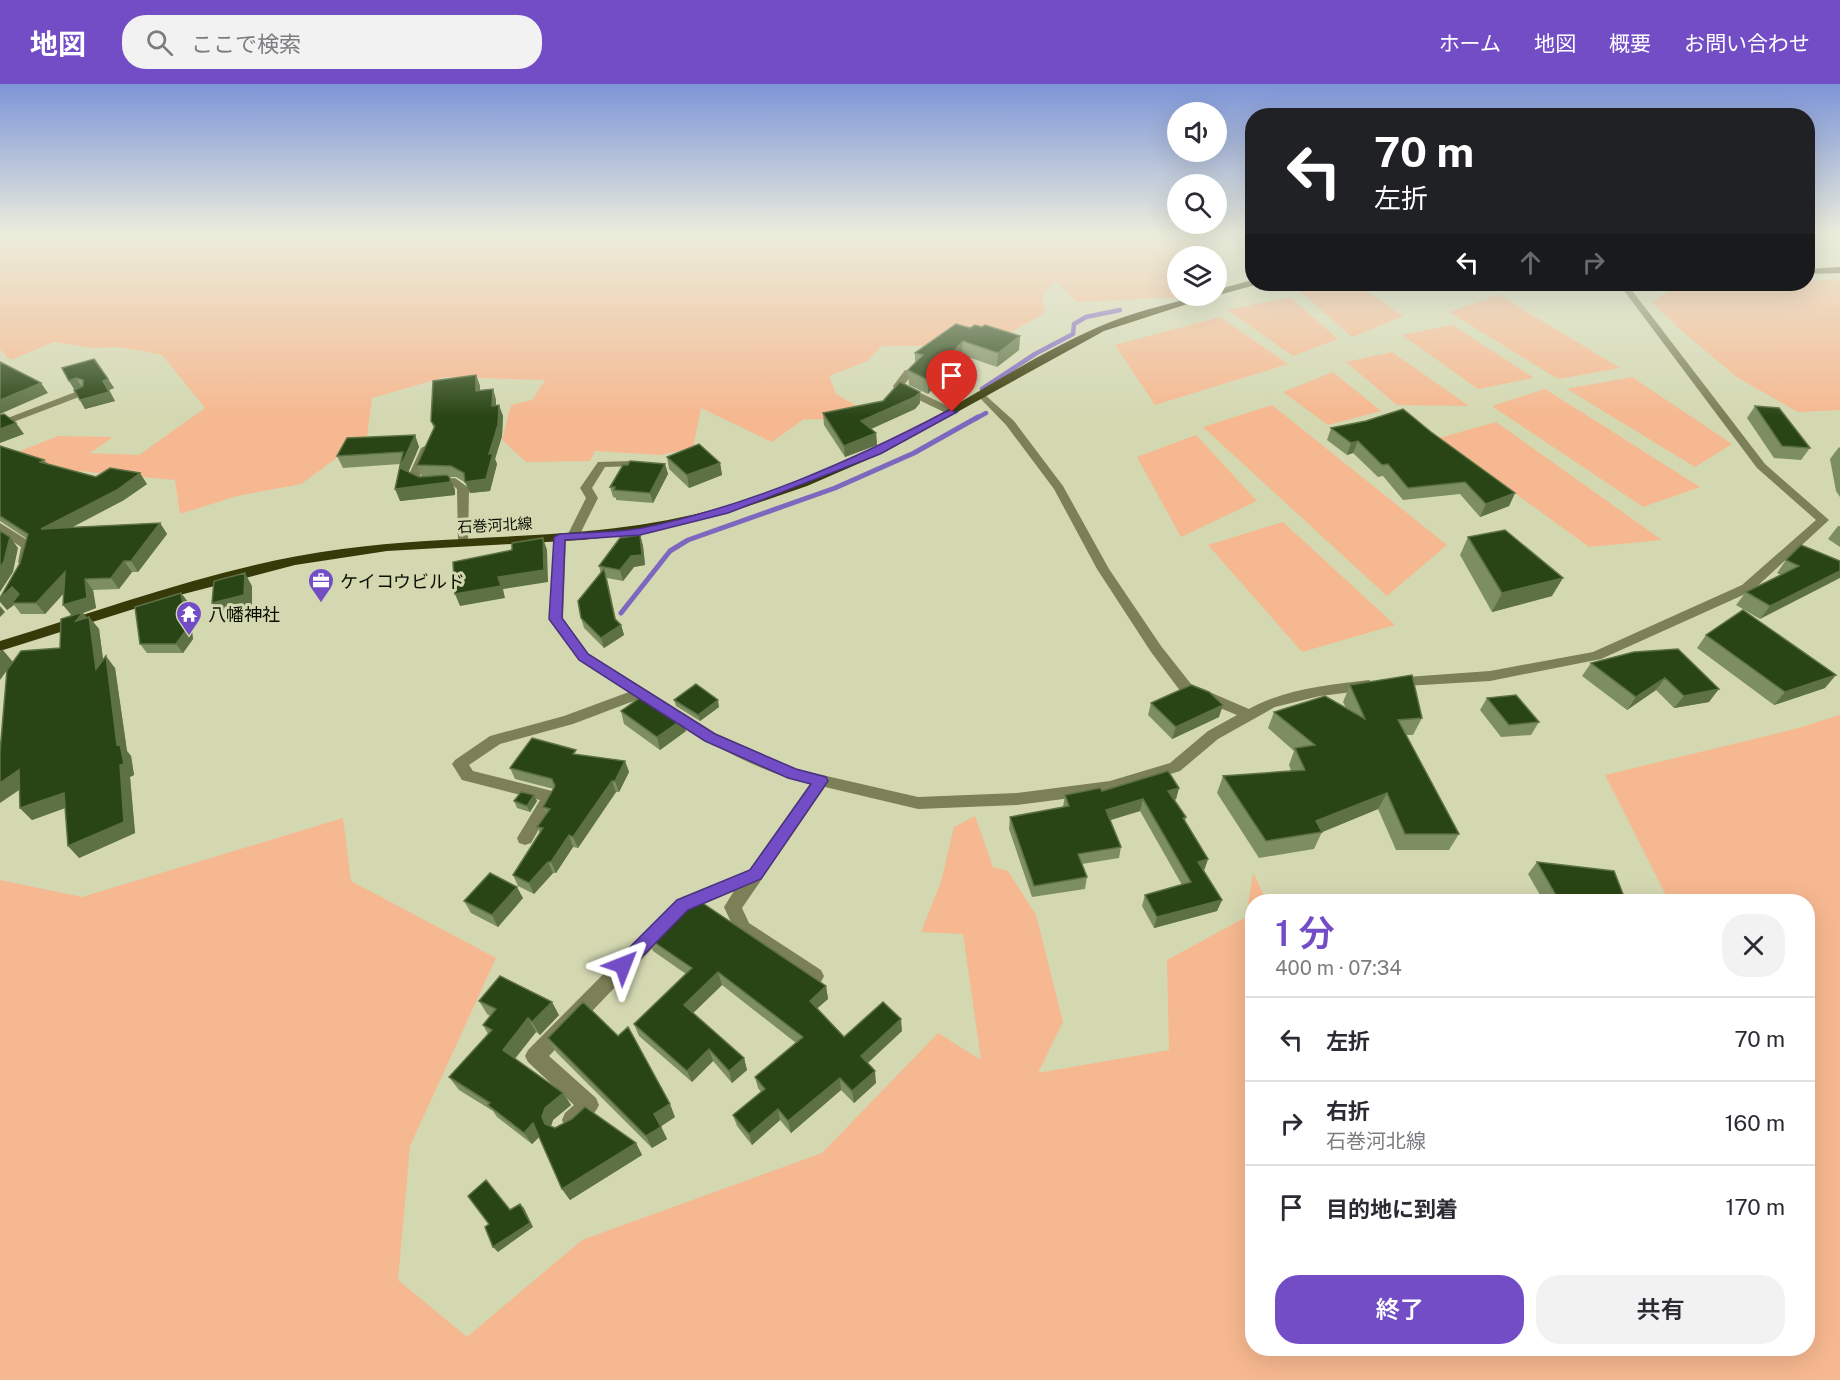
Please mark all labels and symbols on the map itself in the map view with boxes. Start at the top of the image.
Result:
pin [926,350,977,412]
street label: 石巻河北線 [457,515,533,535]
office icon: ケイコウビルド [306,566,336,604]
place label: ケイコウビルド [340,571,465,592]
temple icon: 八幡神社 [174,599,204,637]
place label: 八幡神社 [208,604,280,625]
position arrow [591,933,655,997]

